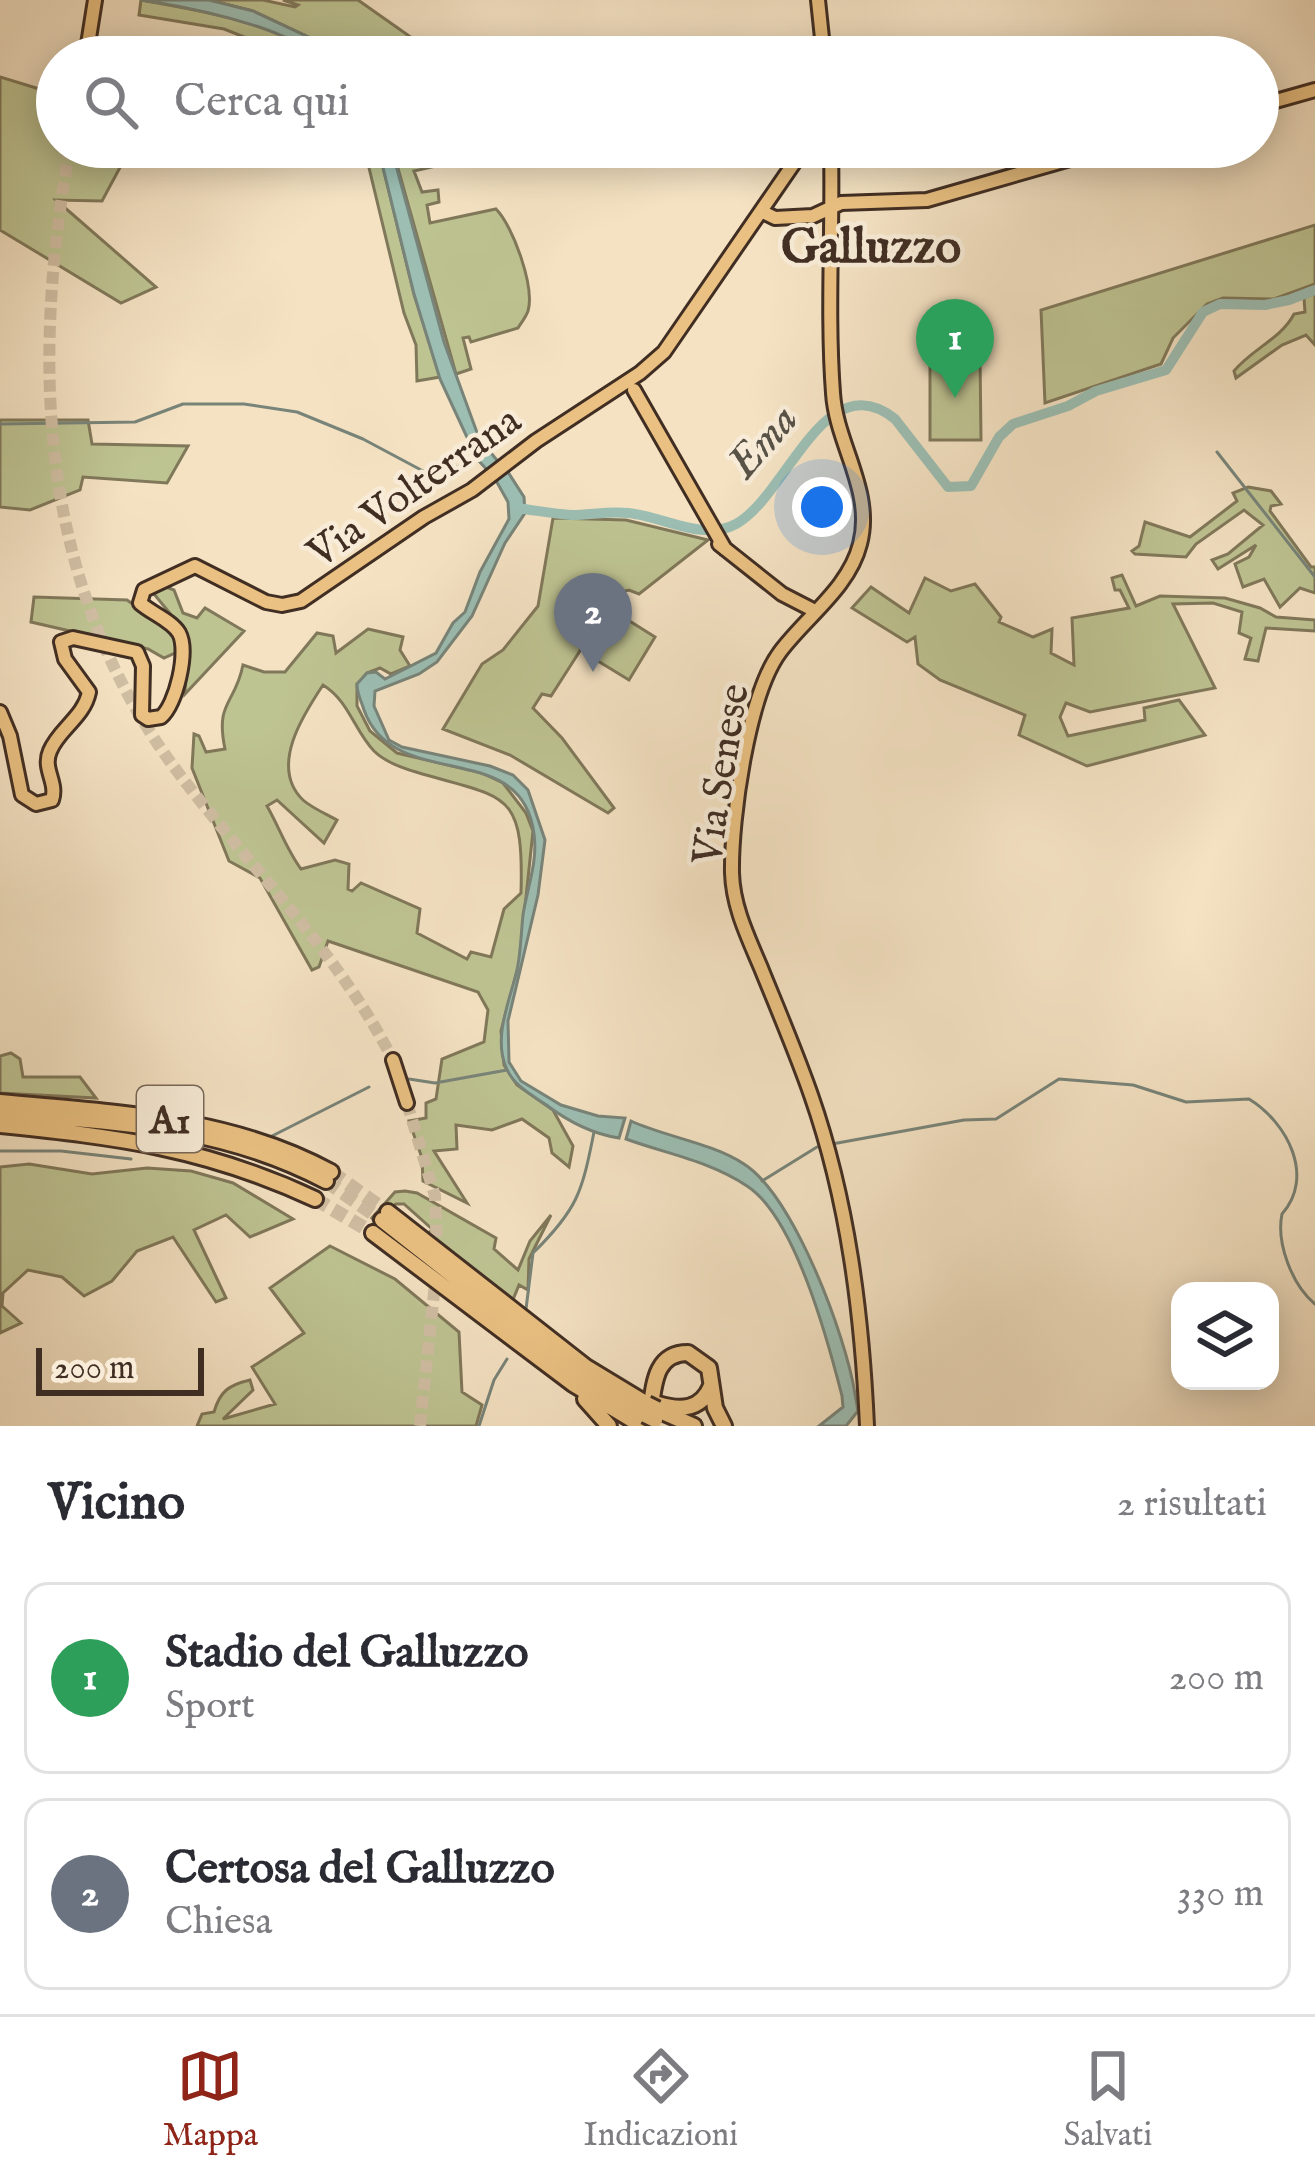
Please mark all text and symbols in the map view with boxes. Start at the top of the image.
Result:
search box [36,36,1279,168]
icon: search [78,69,144,135]
text: Cerca qui [174,74,350,131]
district label: Galluzzo [781,219,961,279]
pin: 1 [916,299,994,398]
water label: Ema [715,393,812,492]
street label: Via Volterrana [297,394,533,581]
your location [792,477,852,537]
pin: 2 [554,573,632,672]
street label: Via Senese [682,680,763,870]
road number: A1 [137,1086,203,1152]
map controls [1171,1282,1279,1390]
button: layers [1171,1282,1279,1390]
scale bar [36,1342,204,1395]
text: 200 m [54,1348,135,1390]
text: Vicino [48,1472,185,1537]
text: 2 risultati [1117,1480,1267,1529]
text: Stadio del Galluzzo [165,1625,529,1682]
text: 1 [83,1654,97,1703]
text: 200 m [1169,1654,1264,1703]
text: Sport [165,1682,255,1731]
text: Certosa del Galluzzo [165,1841,555,1898]
text: 2 [81,1870,99,1919]
text: 330 m [1177,1870,1264,1919]
text: Chiesa [165,1898,272,1947]
tab: Mappa [163,2043,258,2157]
tab: Indicazioni [584,2043,738,2157]
tab: Salvati [1063,2043,1152,2157]

